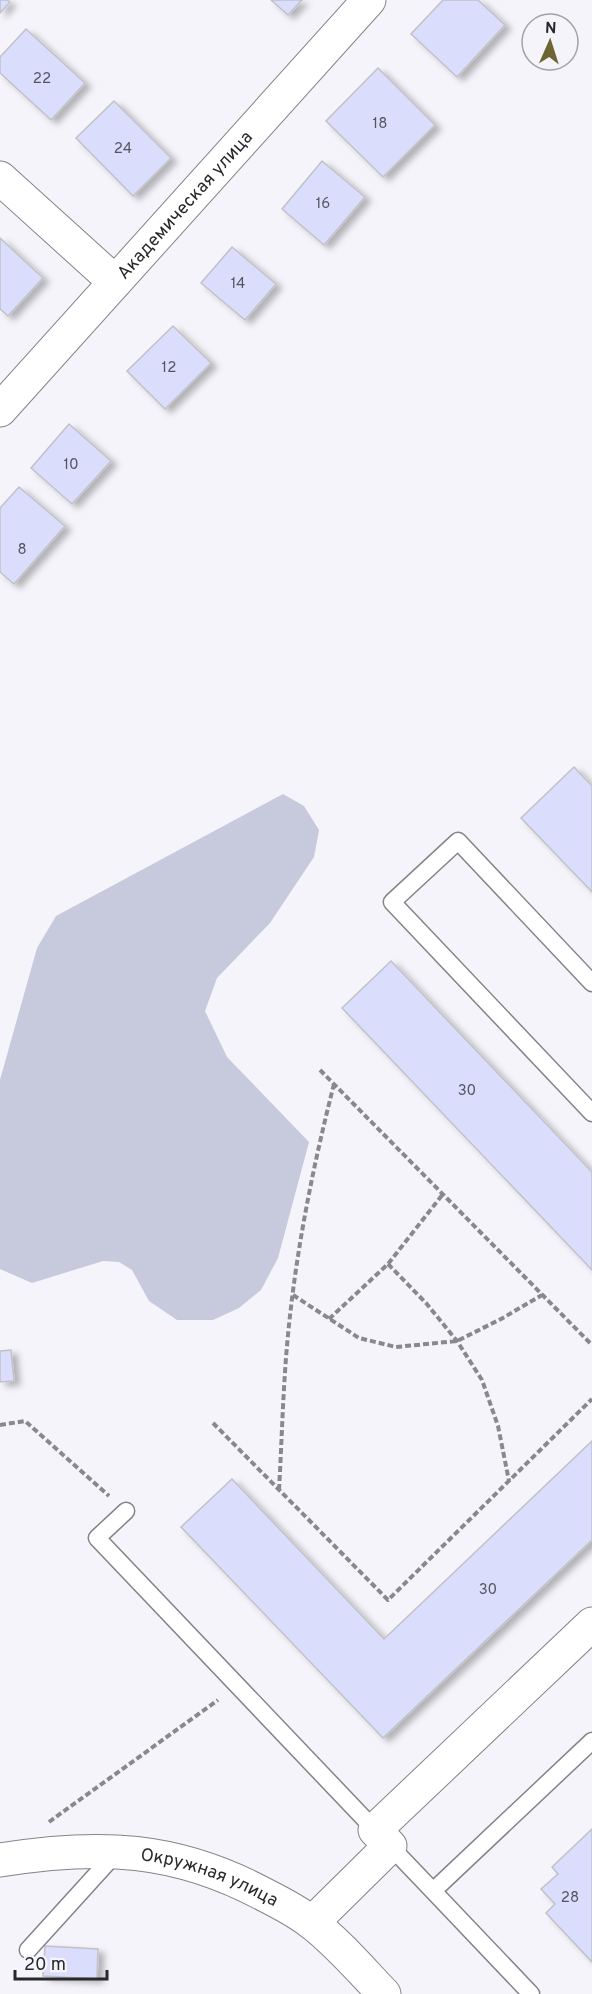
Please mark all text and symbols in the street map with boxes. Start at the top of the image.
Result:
north arrow [520,12,580,72]
text: N [544,19,557,39]
house number: 22 [33,70,51,89]
house number: 18 [373,115,387,134]
street label: Академическая улица [113,127,259,285]
house number: 24 [114,140,132,159]
house number: 16 [316,195,330,214]
house number: 14 [231,275,245,294]
house number: 12 [162,359,176,378]
house number: 10 [63,456,79,475]
house number: 8 [17,541,27,560]
house number: 30 [458,1082,476,1101]
house number: 30 [479,1581,497,1600]
street label: Окружная улица [139,1844,282,1913]
house number: 28 [561,1889,579,1908]
scale bar [15,1943,106,1981]
text: 20 m [24,1954,66,1977]

